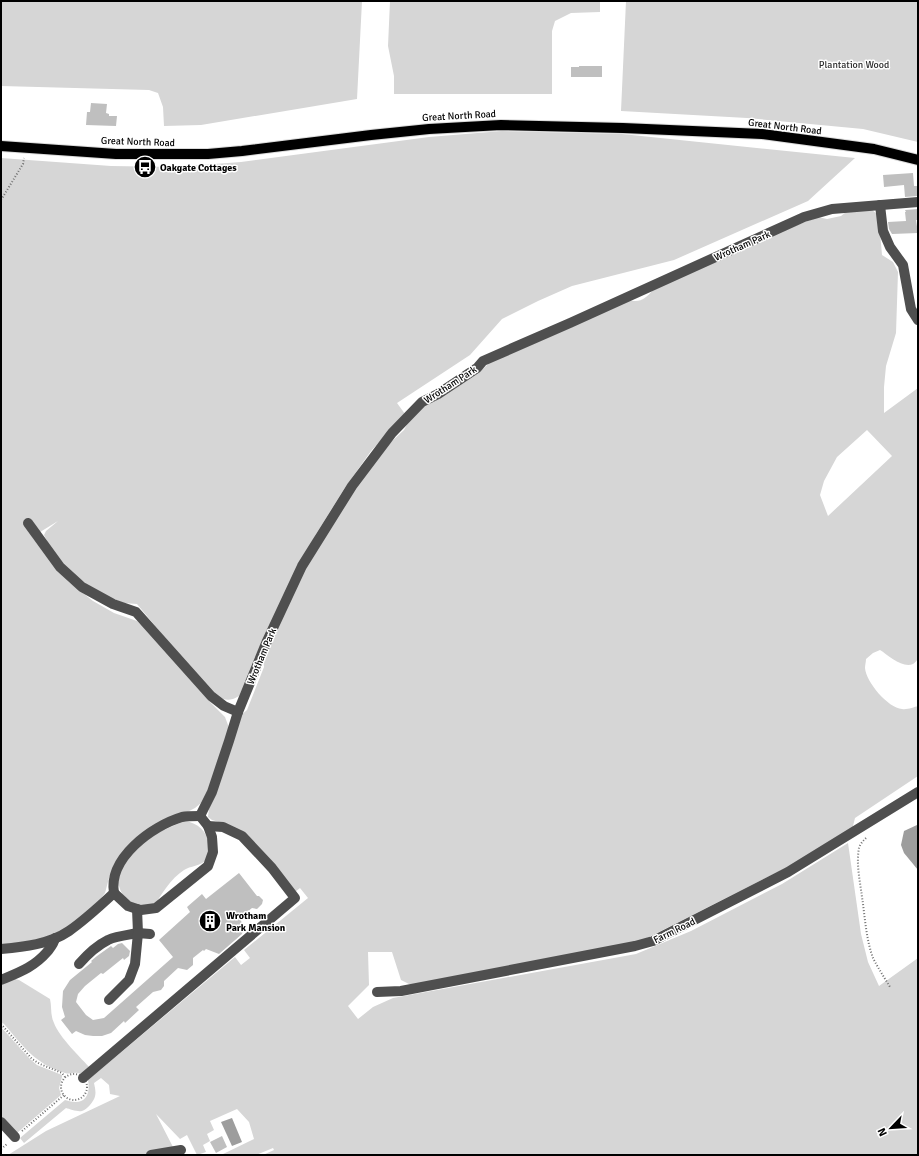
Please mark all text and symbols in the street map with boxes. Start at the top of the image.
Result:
park label: Plantation Wood [819,59,889,71]
street label: Great North Road [422,108,496,124]
street label: Great North Road [747,117,822,137]
street label: Great North Road [101,135,175,149]
bus stop icon: Oakgate Cottages [132,154,158,180]
place label: Oakgate Cottages [160,162,237,174]
street label: Wrotham Park [712,228,772,264]
street label: Wrotham Park [422,363,479,406]
street label: Wrotham Park [245,626,279,687]
building icon: Wrotham Park Mansion [197,908,223,934]
place label: Wrotham Park Mansion [226,910,286,934]
street label: Farm Road [651,916,697,946]
north arrow [871,1108,911,1148]
text: N [875,1126,890,1138]

